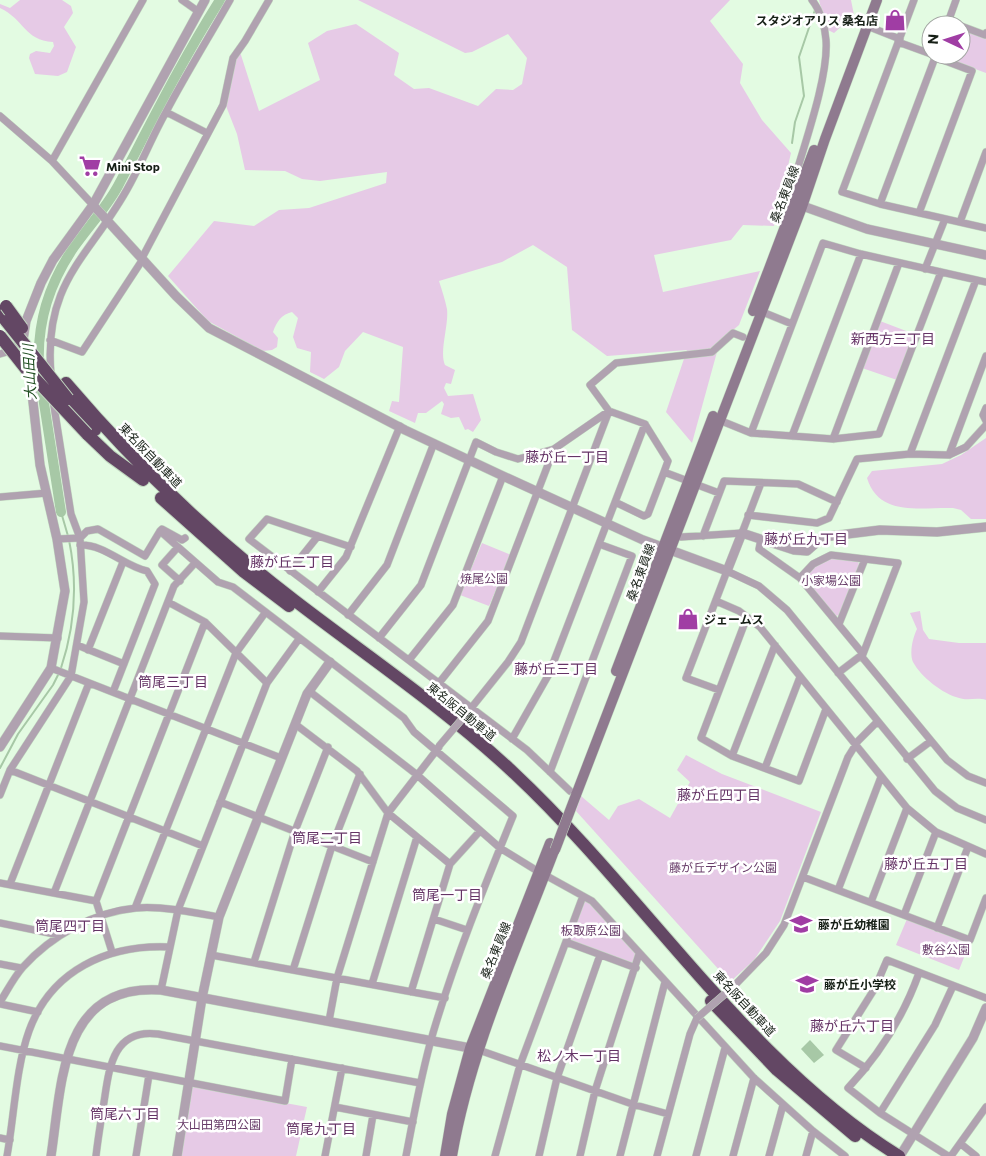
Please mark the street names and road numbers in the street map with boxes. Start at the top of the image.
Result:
street label: 桑名東員線 [767,163,801,225]
street label: 東名阪自動車道 [117,420,185,490]
street label: 桑名東員線 [623,541,657,603]
street label: 東名阪自動車道 [425,679,499,743]
street label: 桑名東員線 [477,920,513,980]
street label: 東名阪自動車道 [711,968,779,1038]

